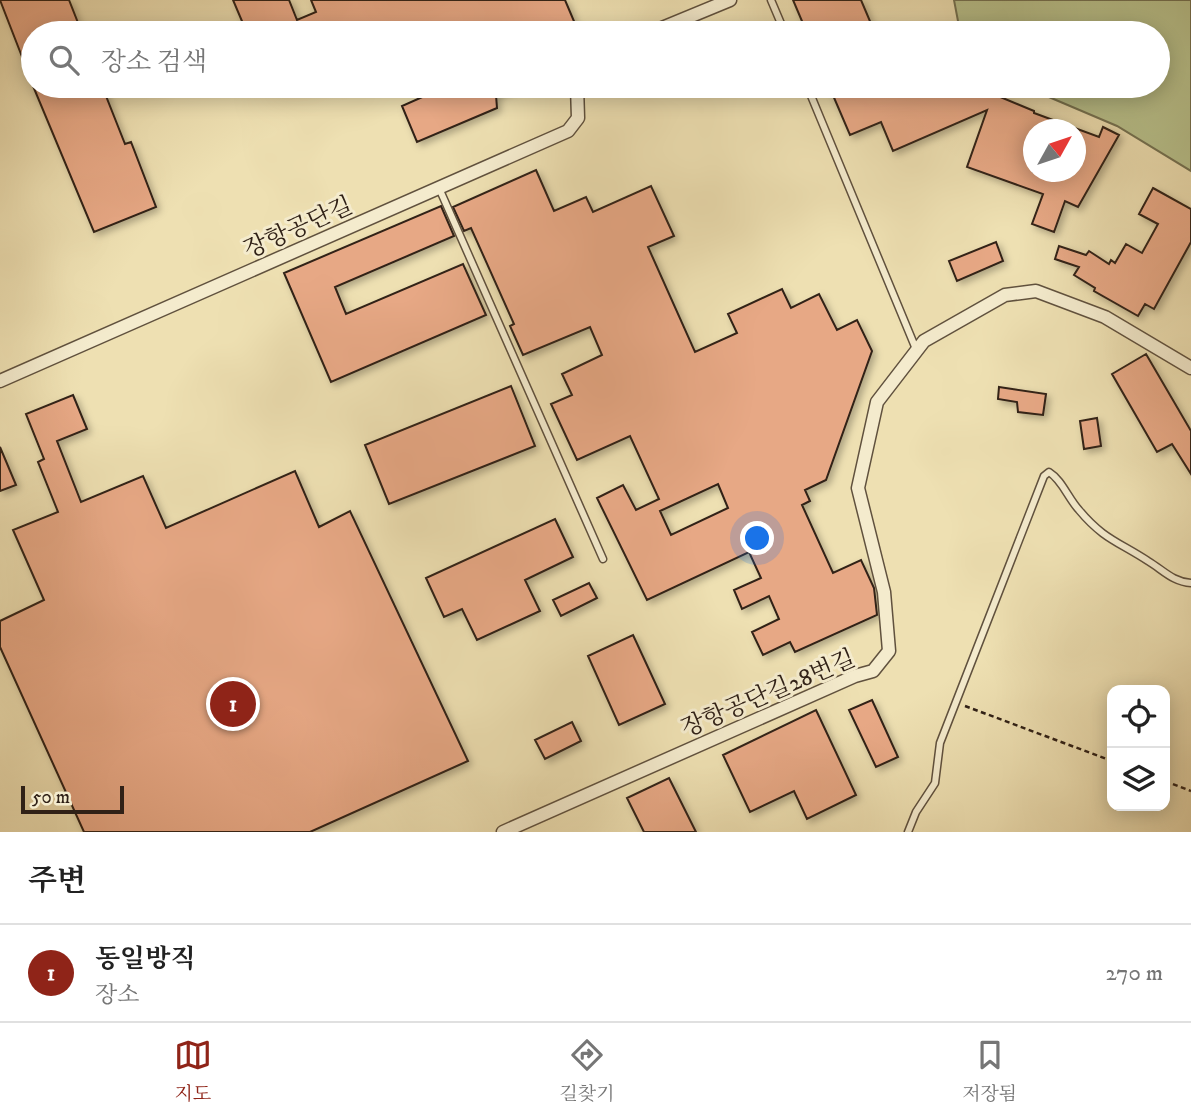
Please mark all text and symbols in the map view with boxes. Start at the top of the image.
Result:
search box [21,21,1170,98]
icon: search [45,41,83,79]
text: 장소 검색 [101,46,207,79]
north arrow [1023,119,1086,182]
street label: 장항공단길 [239,191,357,265]
your location [740,521,774,555]
street label: 장항공단길28번길 [677,644,860,744]
pin: 1 [210,678,256,730]
map controls [1107,685,1170,811]
button: locate [1107,685,1170,748]
button: layers [1107,748,1170,811]
scale bar [21,783,124,815]
text: 50 m [32,786,70,809]
text: 주변 [28,863,86,900]
text: 동일방직 [95,943,195,976]
text: 1 [47,959,55,988]
text: 270 m [1106,959,1163,988]
text: 장소 [95,981,139,1010]
tab: 지도 [174,1036,212,1106]
tab: 길찾기 [559,1036,615,1106]
tab: 저장됨 [962,1036,1017,1106]

